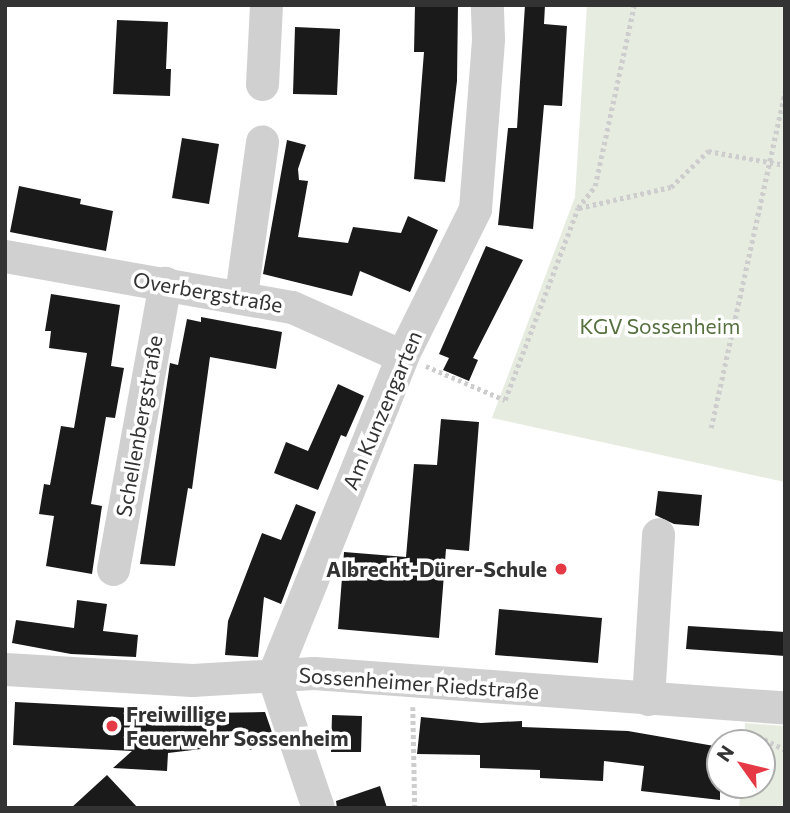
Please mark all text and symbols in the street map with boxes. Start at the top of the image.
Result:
street label: Overbergstraße [131,266,285,318]
park label: KGV Sossenheim [580,313,740,339]
street label: Am Kunzengarten [337,327,427,493]
street label: Schellenbergstraße [111,333,167,519]
place label: Albrecht-Dürer-Schule [326,556,547,582]
marker: Albrecht-Dürer-Schule [553,561,569,577]
street label: Sossenheimer Riedstraße [298,662,540,704]
place label: Freiwillige Feuerwehr Sossenheim [126,701,349,751]
marker: Freiwillige Feuerwehr Sossenheim [104,718,120,734]
north arrow [706,729,776,799]
text: N [711,741,738,765]

